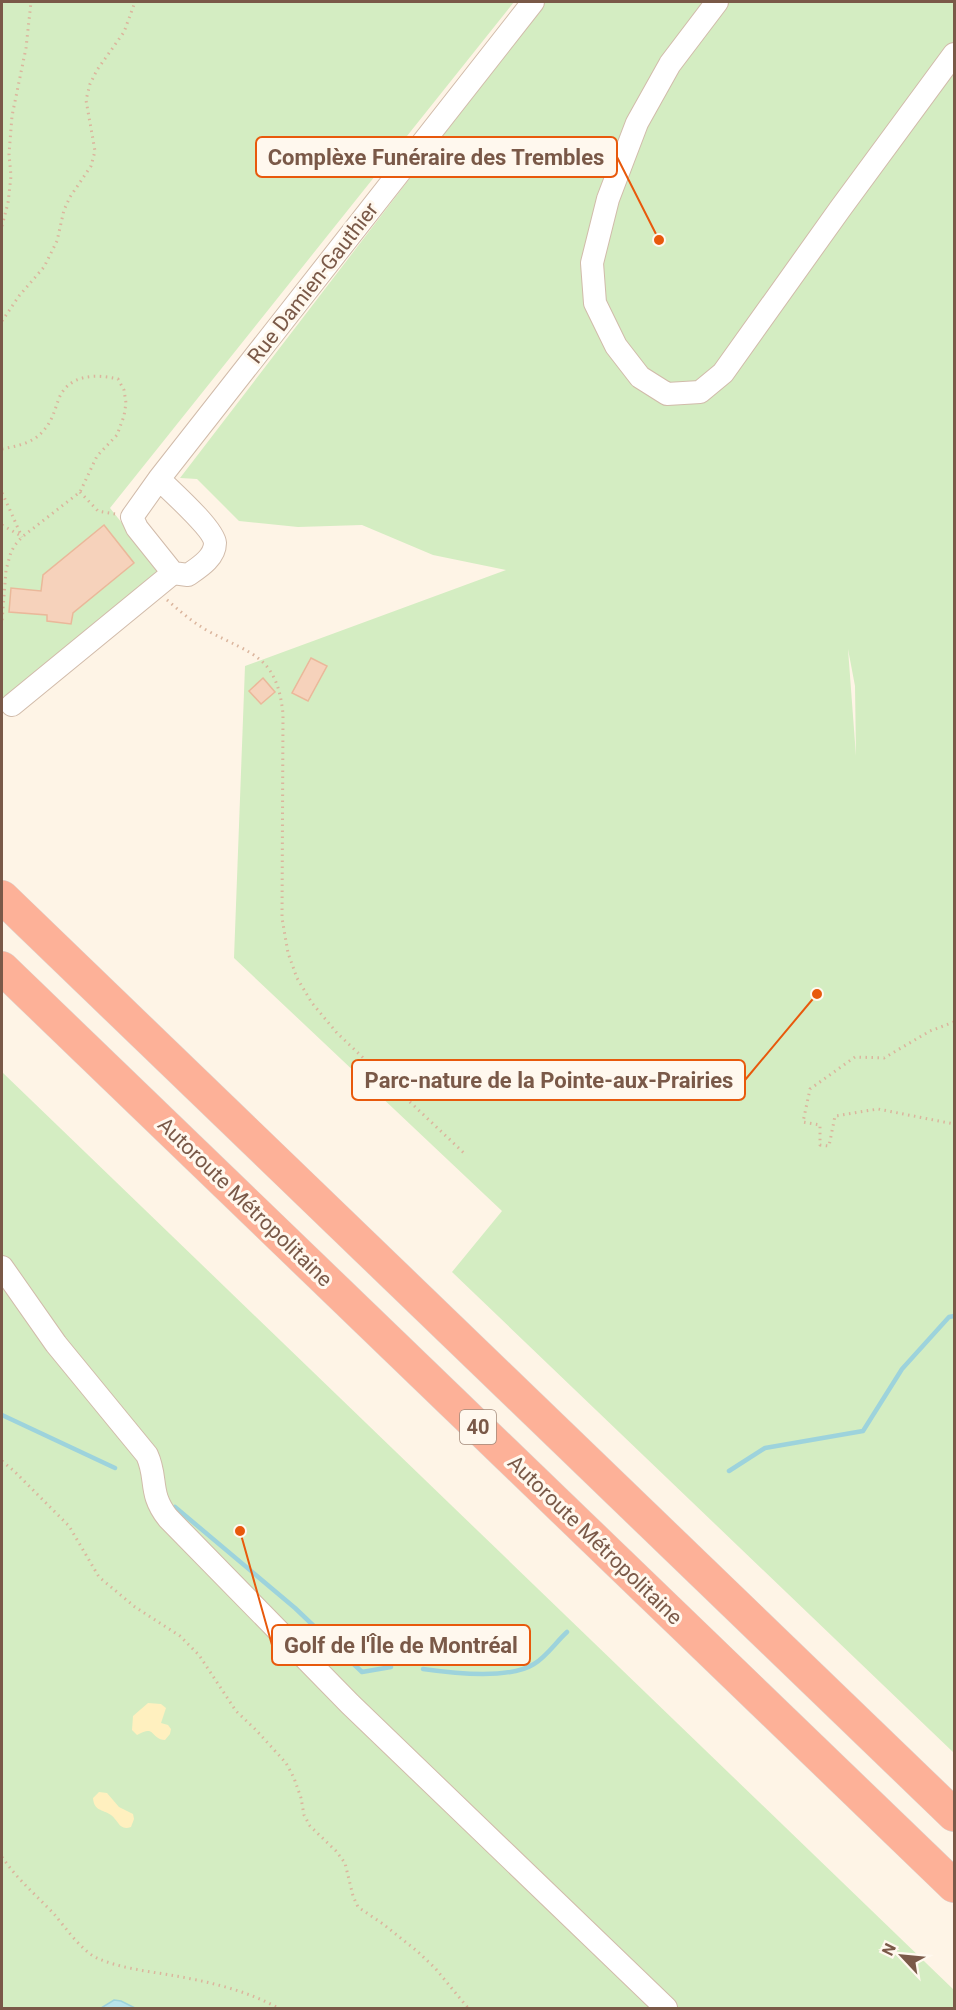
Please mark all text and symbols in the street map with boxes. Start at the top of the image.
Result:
callout: Complèxe Funéraire des Trembles [256,137,617,177]
text: Complèxe Funéraire des Trembles [268,145,604,170]
street label: Rue Damien-Gauthier [243,198,383,368]
callout: Parc-nature de la Pointe-aux-Prairies [352,1060,745,1100]
text: Parc-nature de la Pointe-aux-Prairies [365,1068,733,1093]
street label: Autoroute Métropolitaine [153,1112,337,1292]
road number: 40 [460,1410,496,1444]
street label: Autoroute Métropolitaine [503,1450,687,1630]
callout: Golf de l'Île de Montréal [272,1625,530,1665]
text: Golf de l'Île de Montréal [284,1633,518,1658]
north arrow [872,1926,932,1986]
text: N [878,1940,900,1959]

